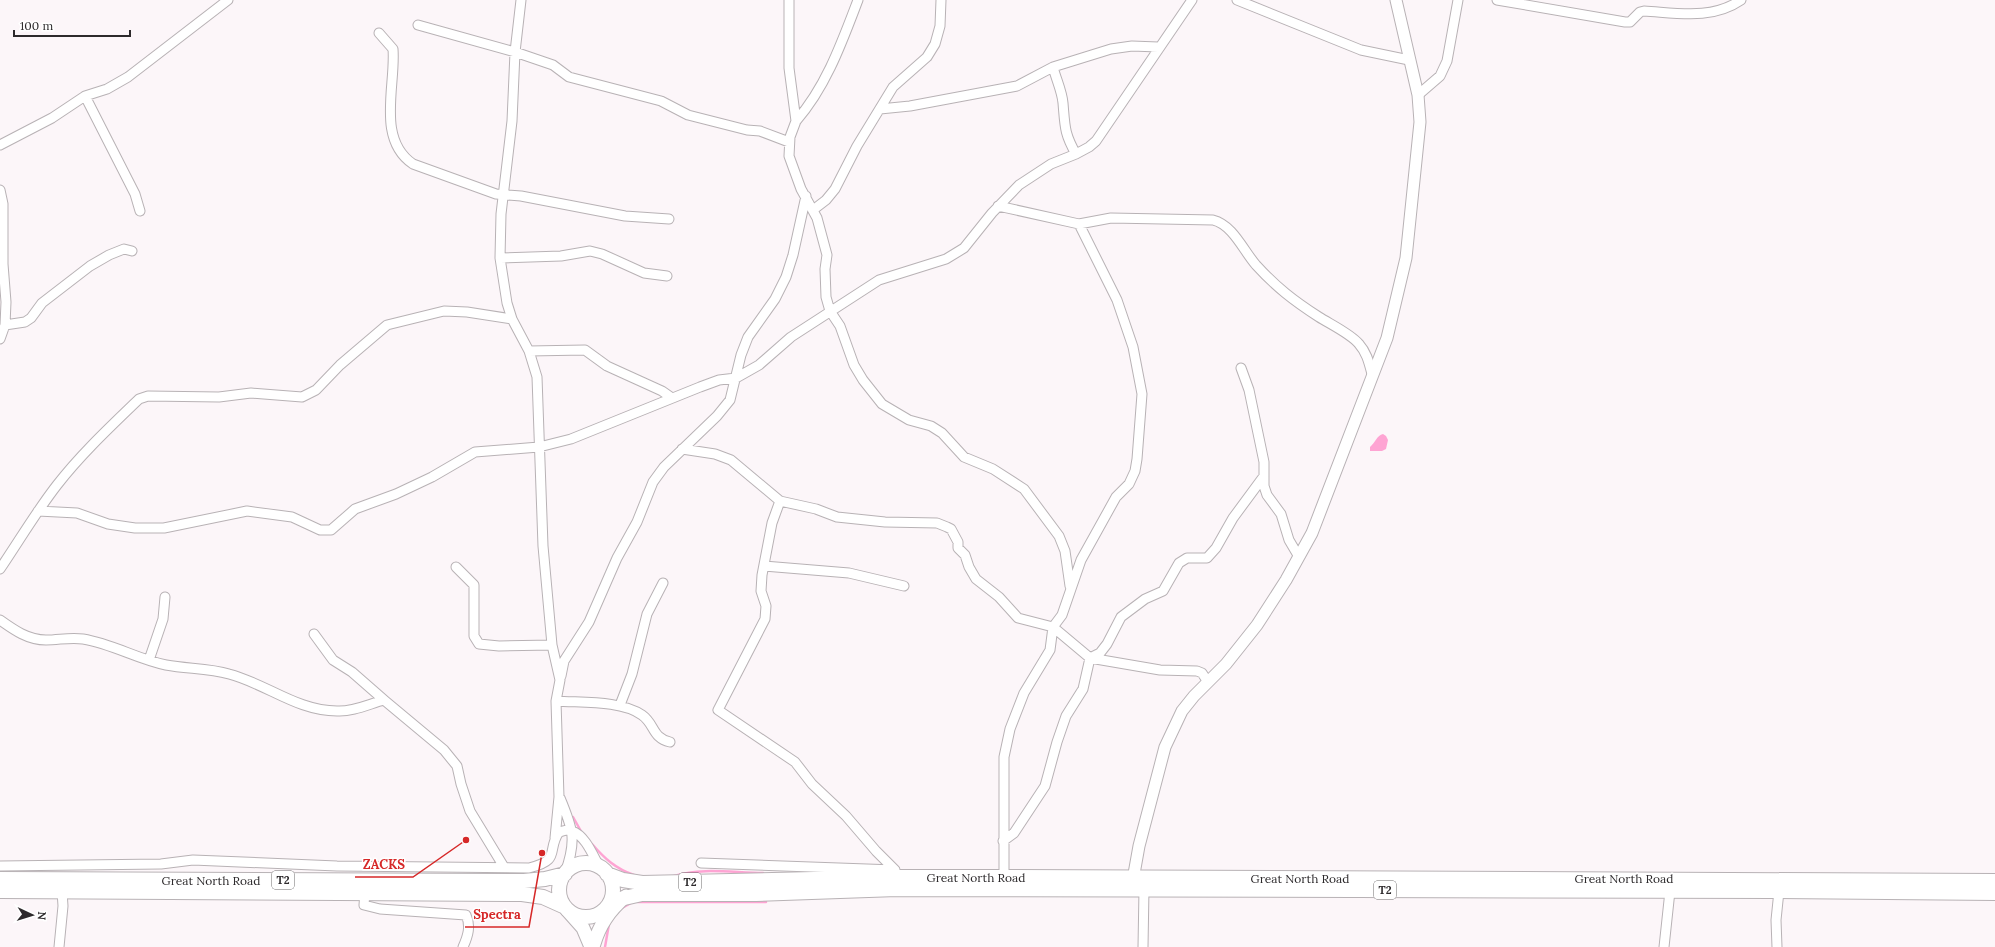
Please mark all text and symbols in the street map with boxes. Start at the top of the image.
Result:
scale bar [14,12,130,38]
text: 100 m [20,18,53,33]
callout: ZACKS [355,852,413,877]
text: ZACKS [363,856,405,873]
street label: Great North Road [927,870,1025,885]
road number: T2 [272,871,294,889]
street label: Great North Road [1251,871,1349,886]
street label: Great North Road [1575,871,1673,886]
street label: Great North Road [162,873,260,888]
road number: T2 [679,873,701,891]
road number: T2 [1374,881,1396,899]
north arrow [12,895,52,935]
callout: Spectra [465,902,529,927]
text: Spectra [473,906,521,923]
text: N [35,911,49,921]

